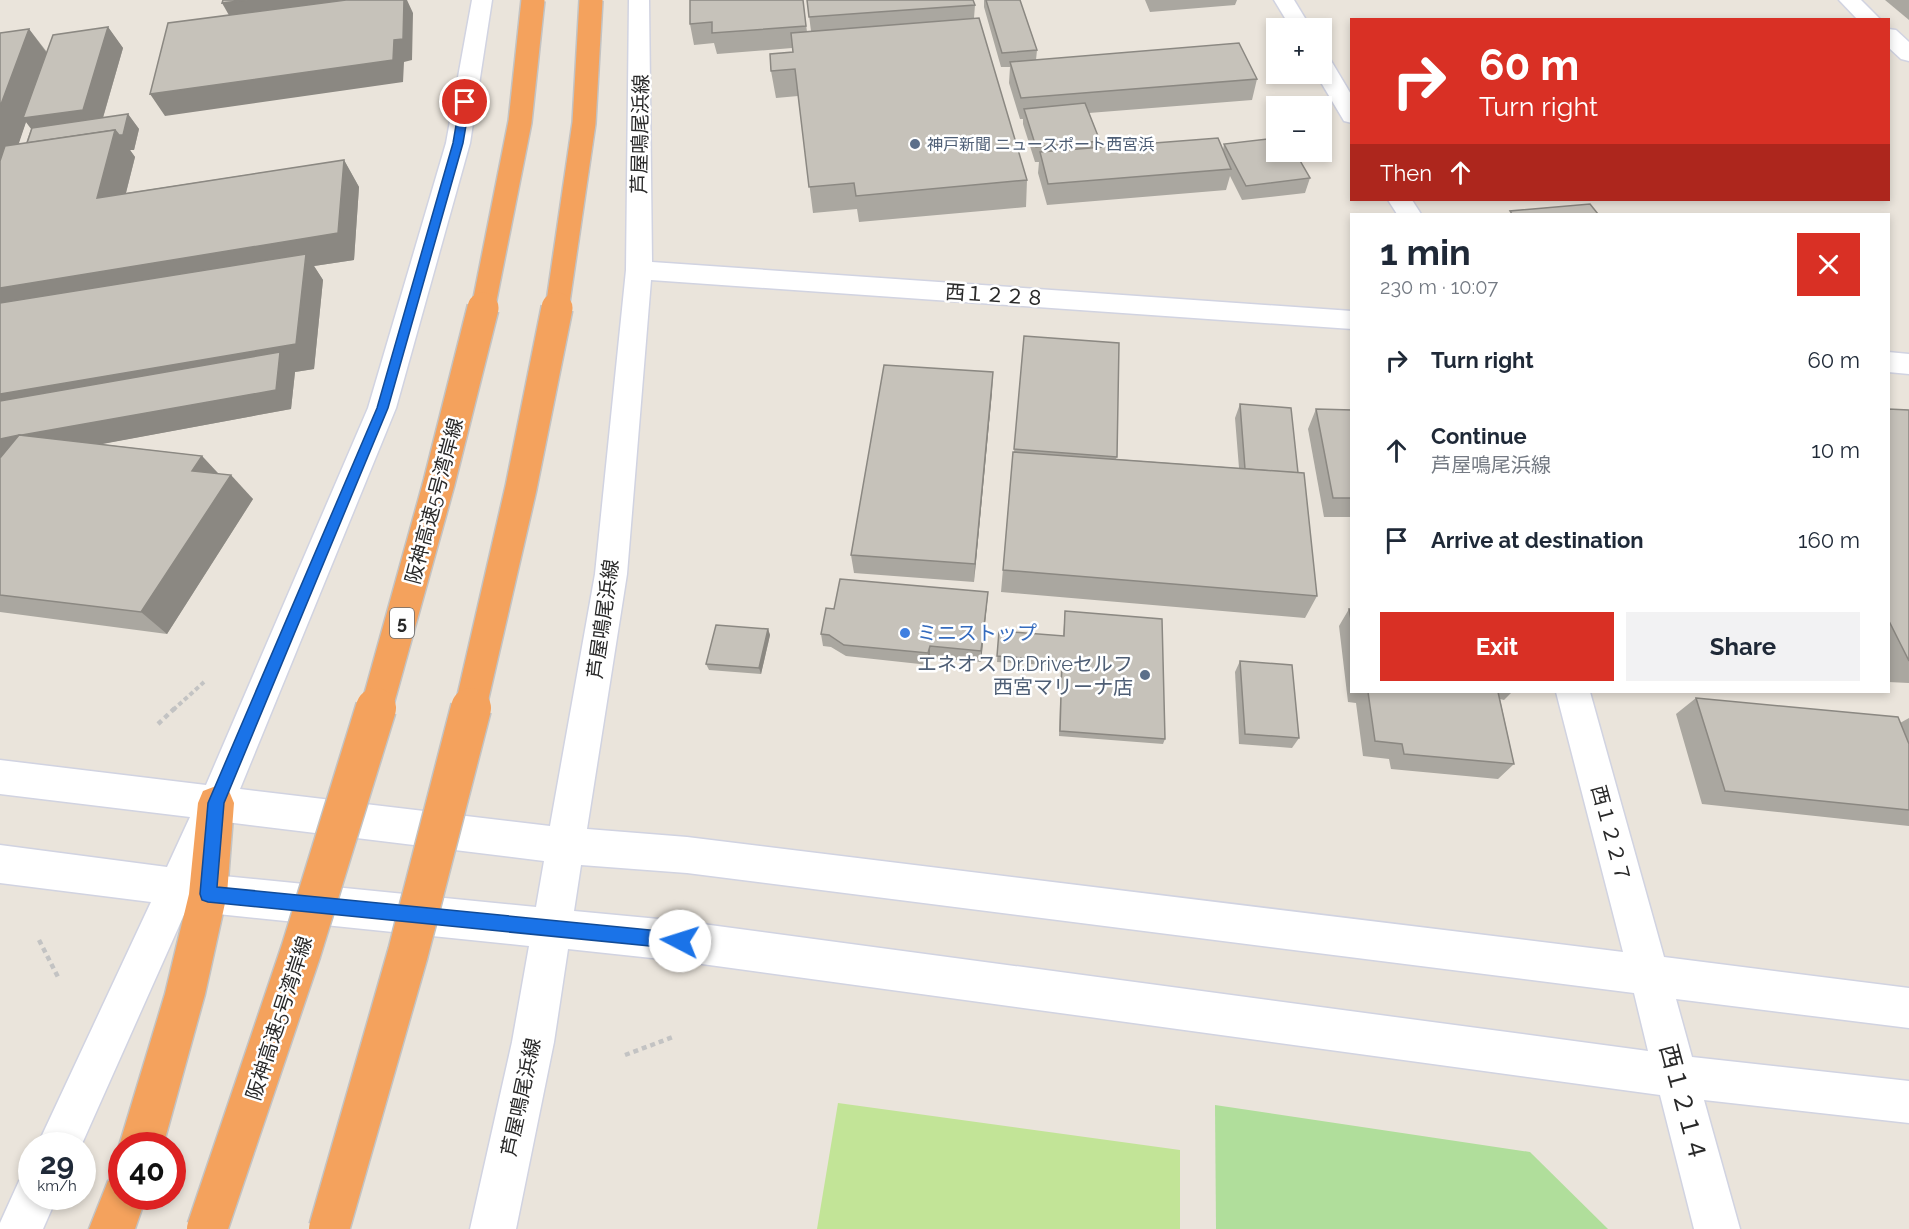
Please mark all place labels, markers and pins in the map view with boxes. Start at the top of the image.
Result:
pin [439,76,490,127]
place label: 神戸新聞 ニュースポート西宮浜 [927,135,1154,154]
marker: 神戸新聞 ニュースポート西宮浜 [908,137,922,151]
place label: ミニストップ [917,621,1037,645]
marker: ミニストップ [898,626,912,640]
place label: エネオス Dr.Driveセルフ 西宮マリーナ店 [917,652,1133,699]
marker: エネオス Dr.Driveセルフ 西宮マリーナ店 [1138,668,1152,682]

